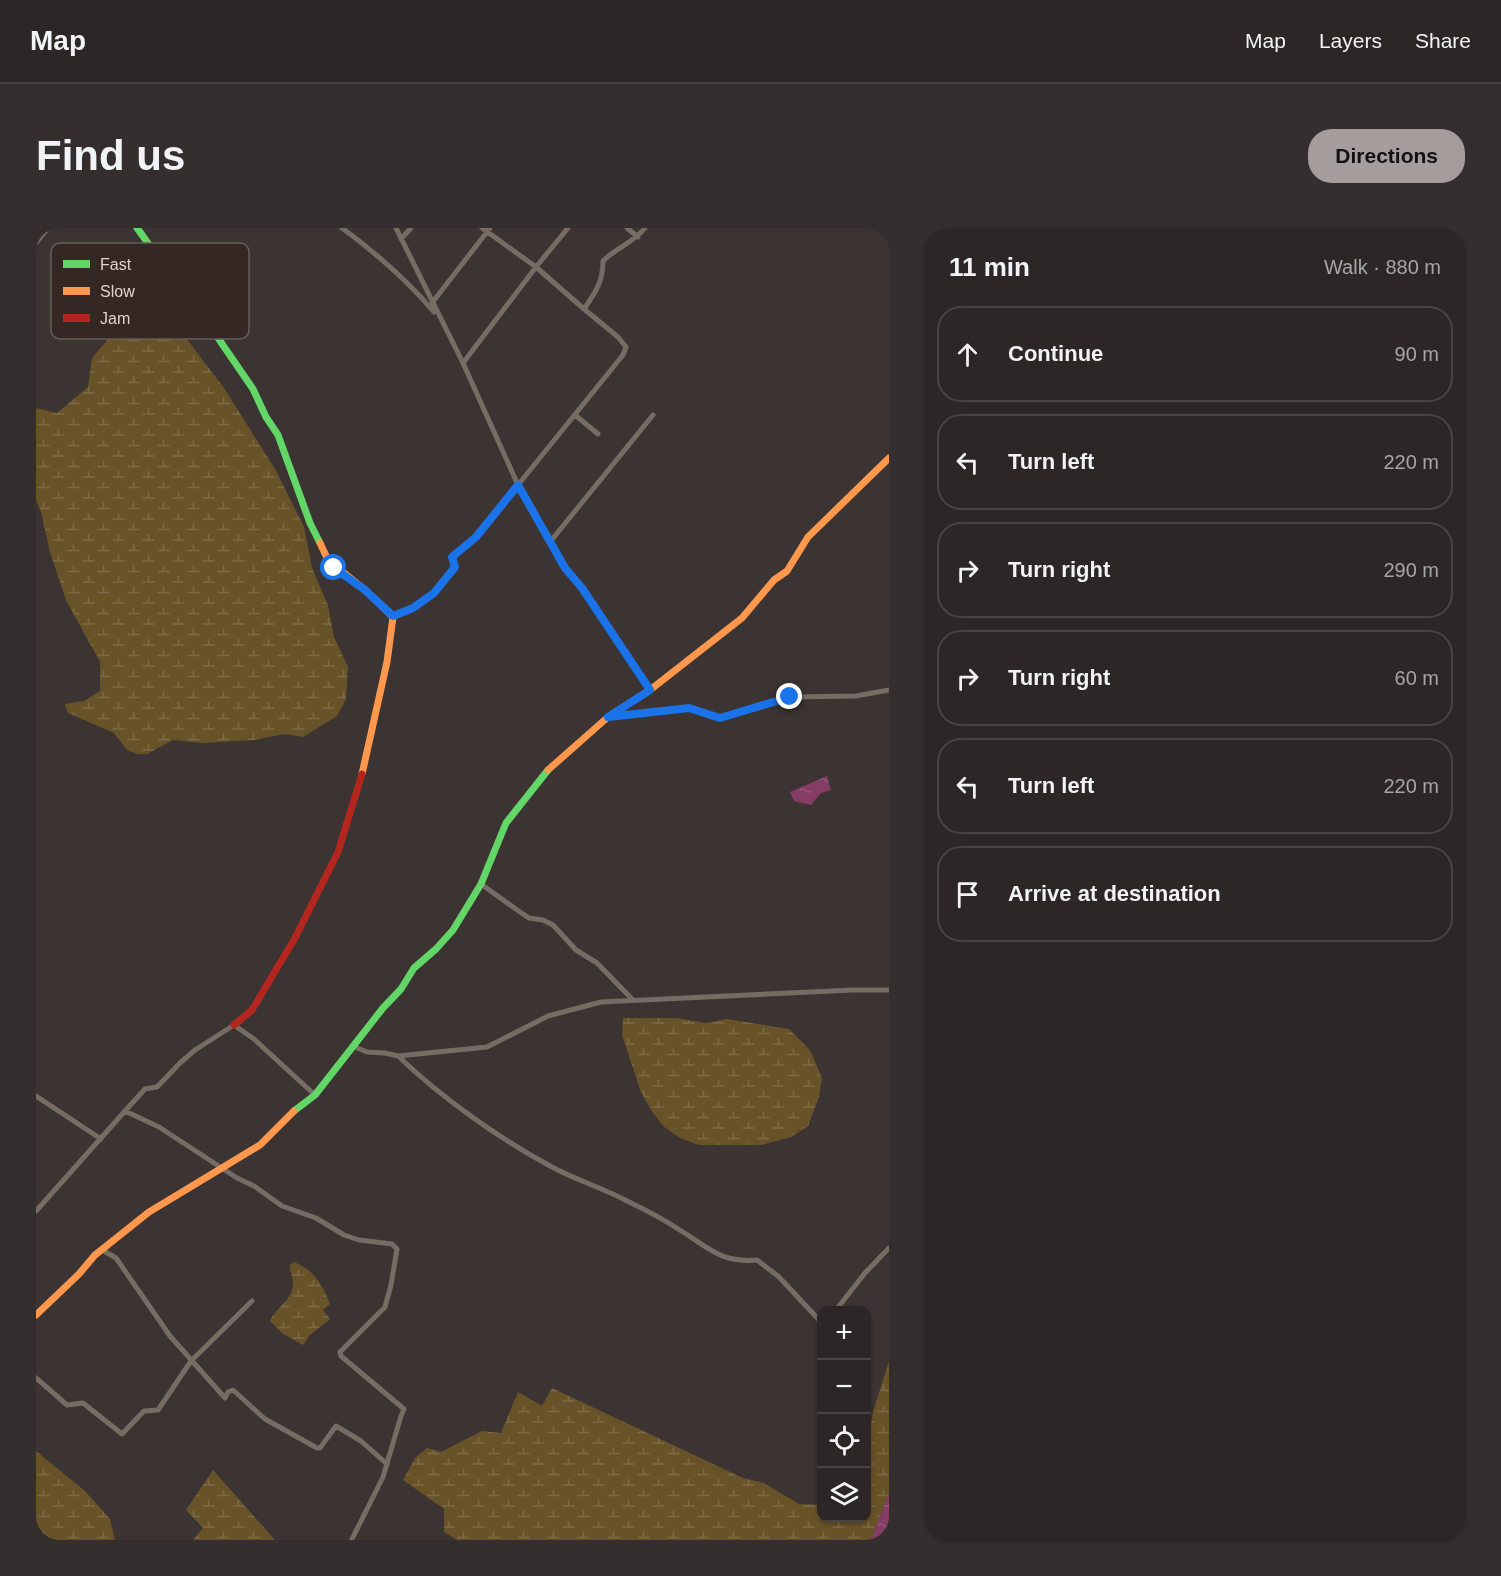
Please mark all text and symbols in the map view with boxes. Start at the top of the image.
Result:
text: Map [30,25,86,56]
text: Map [1245,29,1286,52]
text: Layers [1319,29,1382,52]
text: Share [1415,29,1471,52]
button: Directions [1308,129,1465,183]
text: Find us [36,132,185,179]
legend [51,243,249,339]
text: 11 min [949,252,1030,282]
text: Fast [100,256,132,273]
text: Walk · 880 m [1324,256,1441,278]
text: Slow [100,283,135,300]
text: Jam [100,310,130,327]
icon: ahead [951,338,984,371]
text: Continue [1008,341,1103,366]
text: 90 m [1395,343,1439,365]
icon: left [951,446,984,479]
text: Turn left [1008,449,1094,474]
text: 220 m [1383,451,1439,473]
route start [320,554,346,580]
icon: right [951,554,984,587]
text: Turn right [1008,557,1110,582]
text: 290 m [1383,559,1439,581]
icon: right [951,662,984,695]
text: Turn right [1008,665,1110,690]
text: 60 m [1395,667,1439,689]
route end [776,683,802,709]
icon: left [951,770,984,803]
text: Turn left [1008,773,1094,798]
text: 220 m [1383,775,1439,797]
icon: arrive [951,878,984,911]
text: Arrive at destination [1008,881,1221,906]
map controls [817,1306,871,1522]
button: + [817,1306,871,1360]
button: − [817,1360,871,1414]
button: locate [817,1414,871,1468]
button: layers [817,1468,871,1522]

